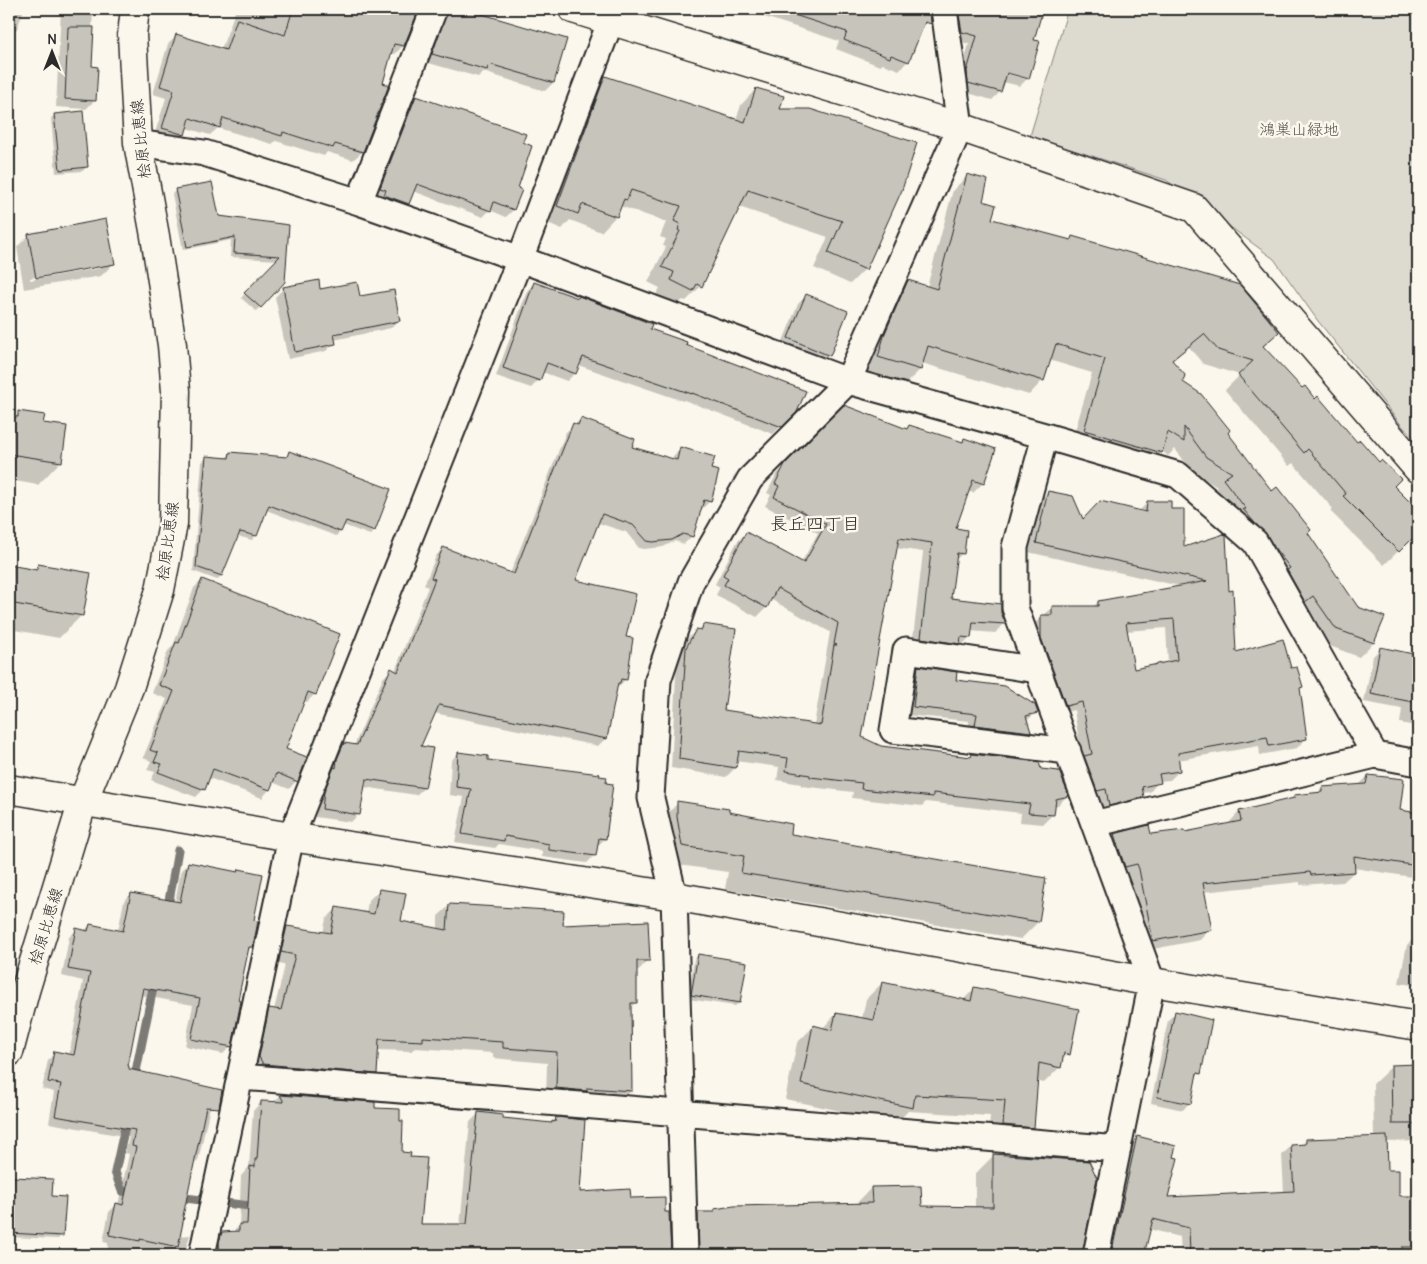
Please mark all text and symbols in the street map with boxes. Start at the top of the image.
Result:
north arrow [28,28,78,78]
text: N [47,30,57,48]
street label: 桧原比恵線 [126,98,154,180]
park label: 鴻巣山緑地 [1259,119,1339,139]
street label: 桧原比恵線 [152,500,182,582]
district label: 長丘四丁目 [770,512,860,535]
street label: 桧原比恵線 [24,885,66,967]

